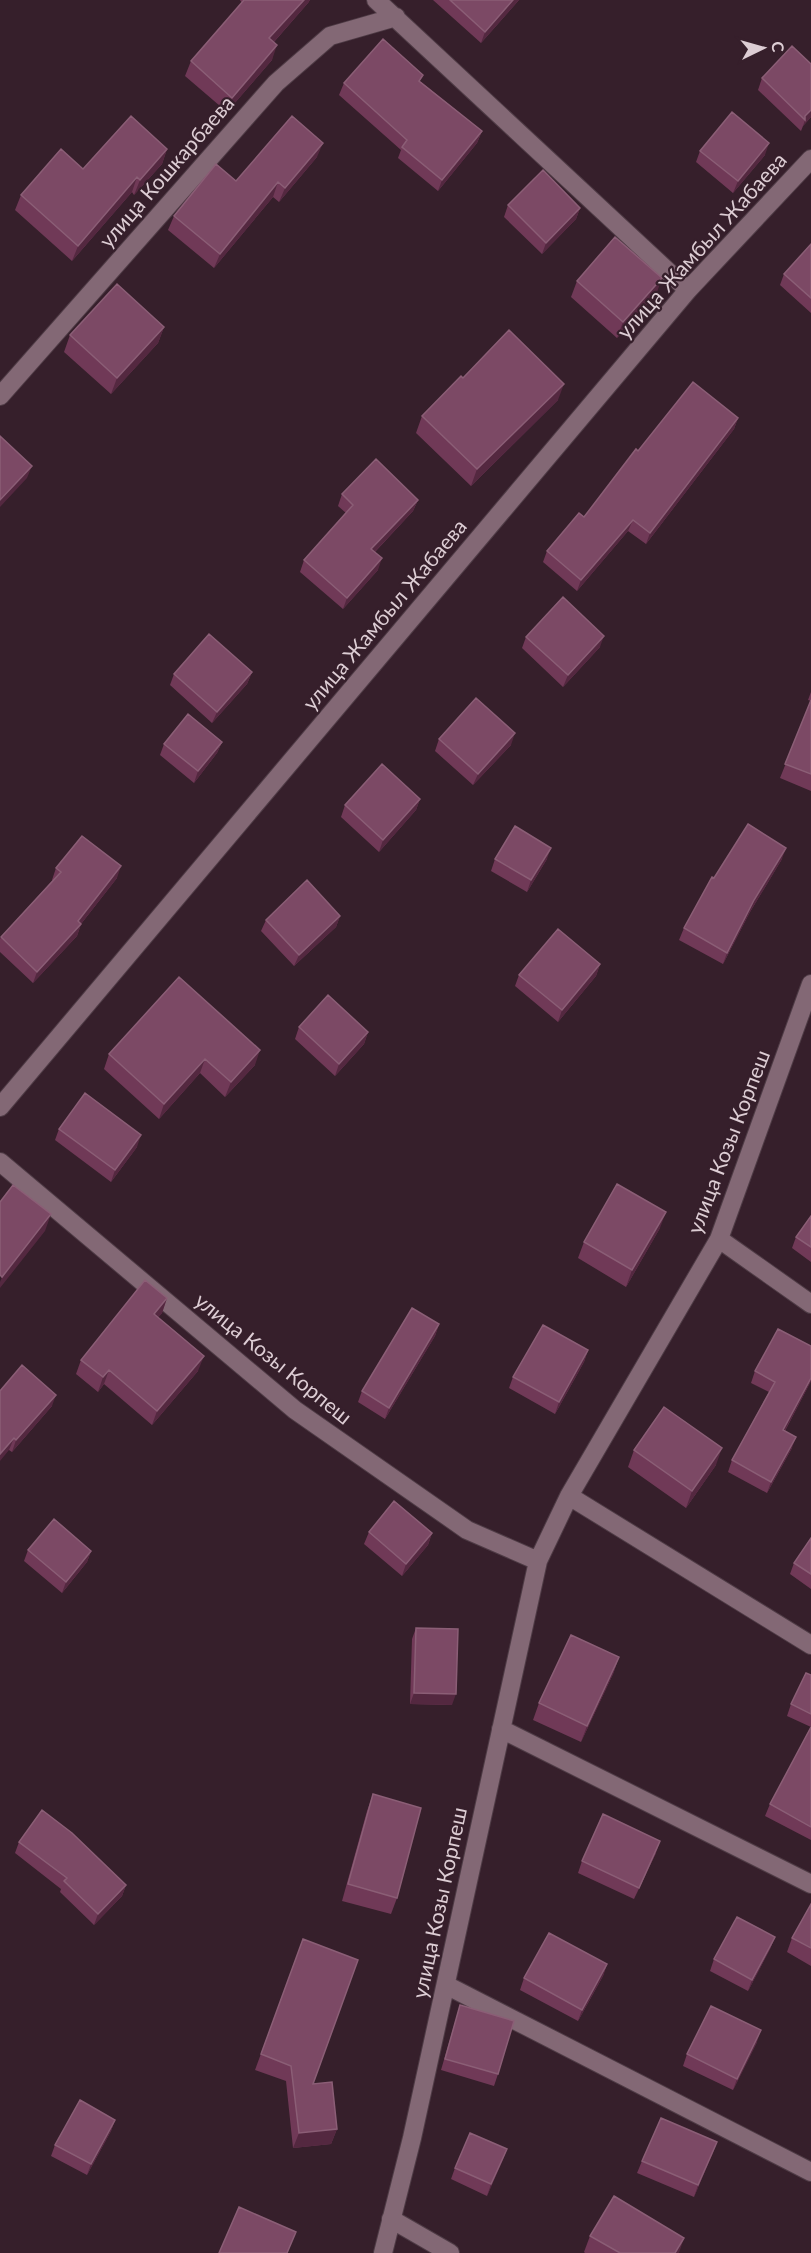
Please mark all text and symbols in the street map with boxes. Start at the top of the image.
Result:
north arrow [733,18,793,78]
text: С [769,41,788,53]
street label: улица Кошкарбаева [93,90,239,252]
street label: улица Жамбыл Жабаева [611,147,791,343]
street label: улица Жамбыл Жабаева [297,514,471,715]
street label: улица Козы Корпеш [681,1046,774,1237]
street label: улица Козы Корпеш [190,1287,358,1429]
street label: улица Козы Корпеш [406,1805,471,2001]

